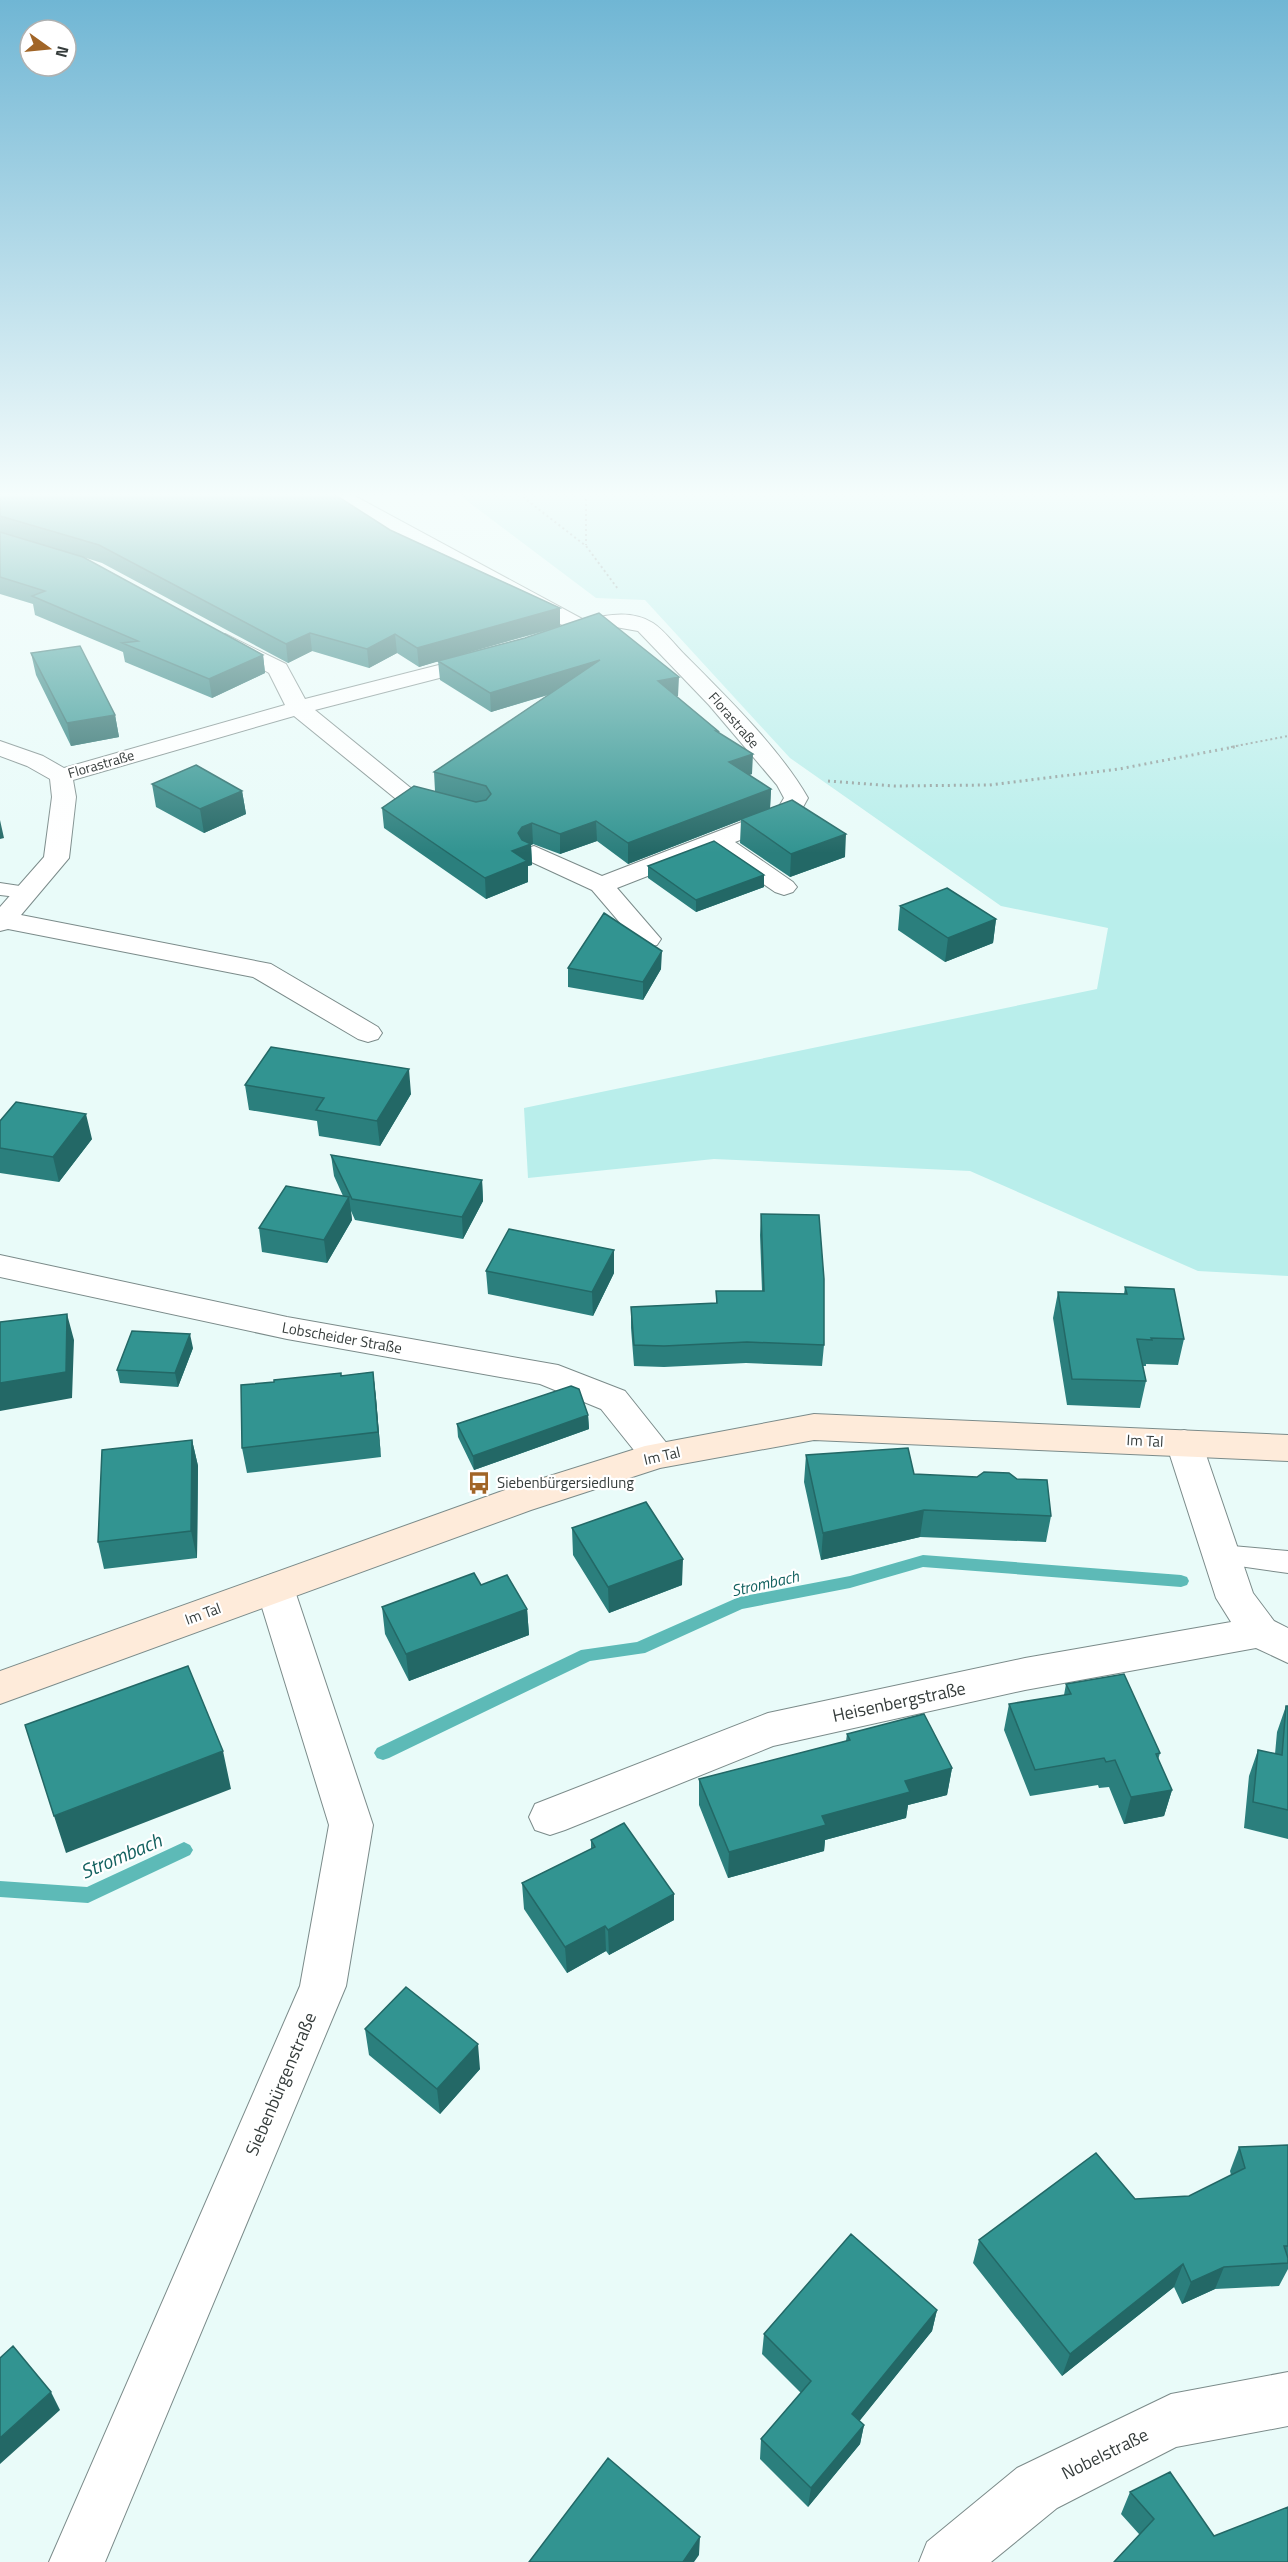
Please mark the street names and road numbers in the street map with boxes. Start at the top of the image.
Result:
street label: Florastraße [704,687,765,752]
street label: Florastraße [65,744,137,783]
street label: Lobscheider Straße [280,1316,404,1359]
street label: Im Tal [1126,1428,1164,1453]
street label: Im Tal [641,1440,683,1471]
street label: Im Tal [181,1596,224,1631]
street label: Heisenbergstraße [830,1674,968,1729]
street label: Siebenbürgenstraße [238,2008,323,2160]
street label: Nobelstraße [1057,2421,1153,2486]

